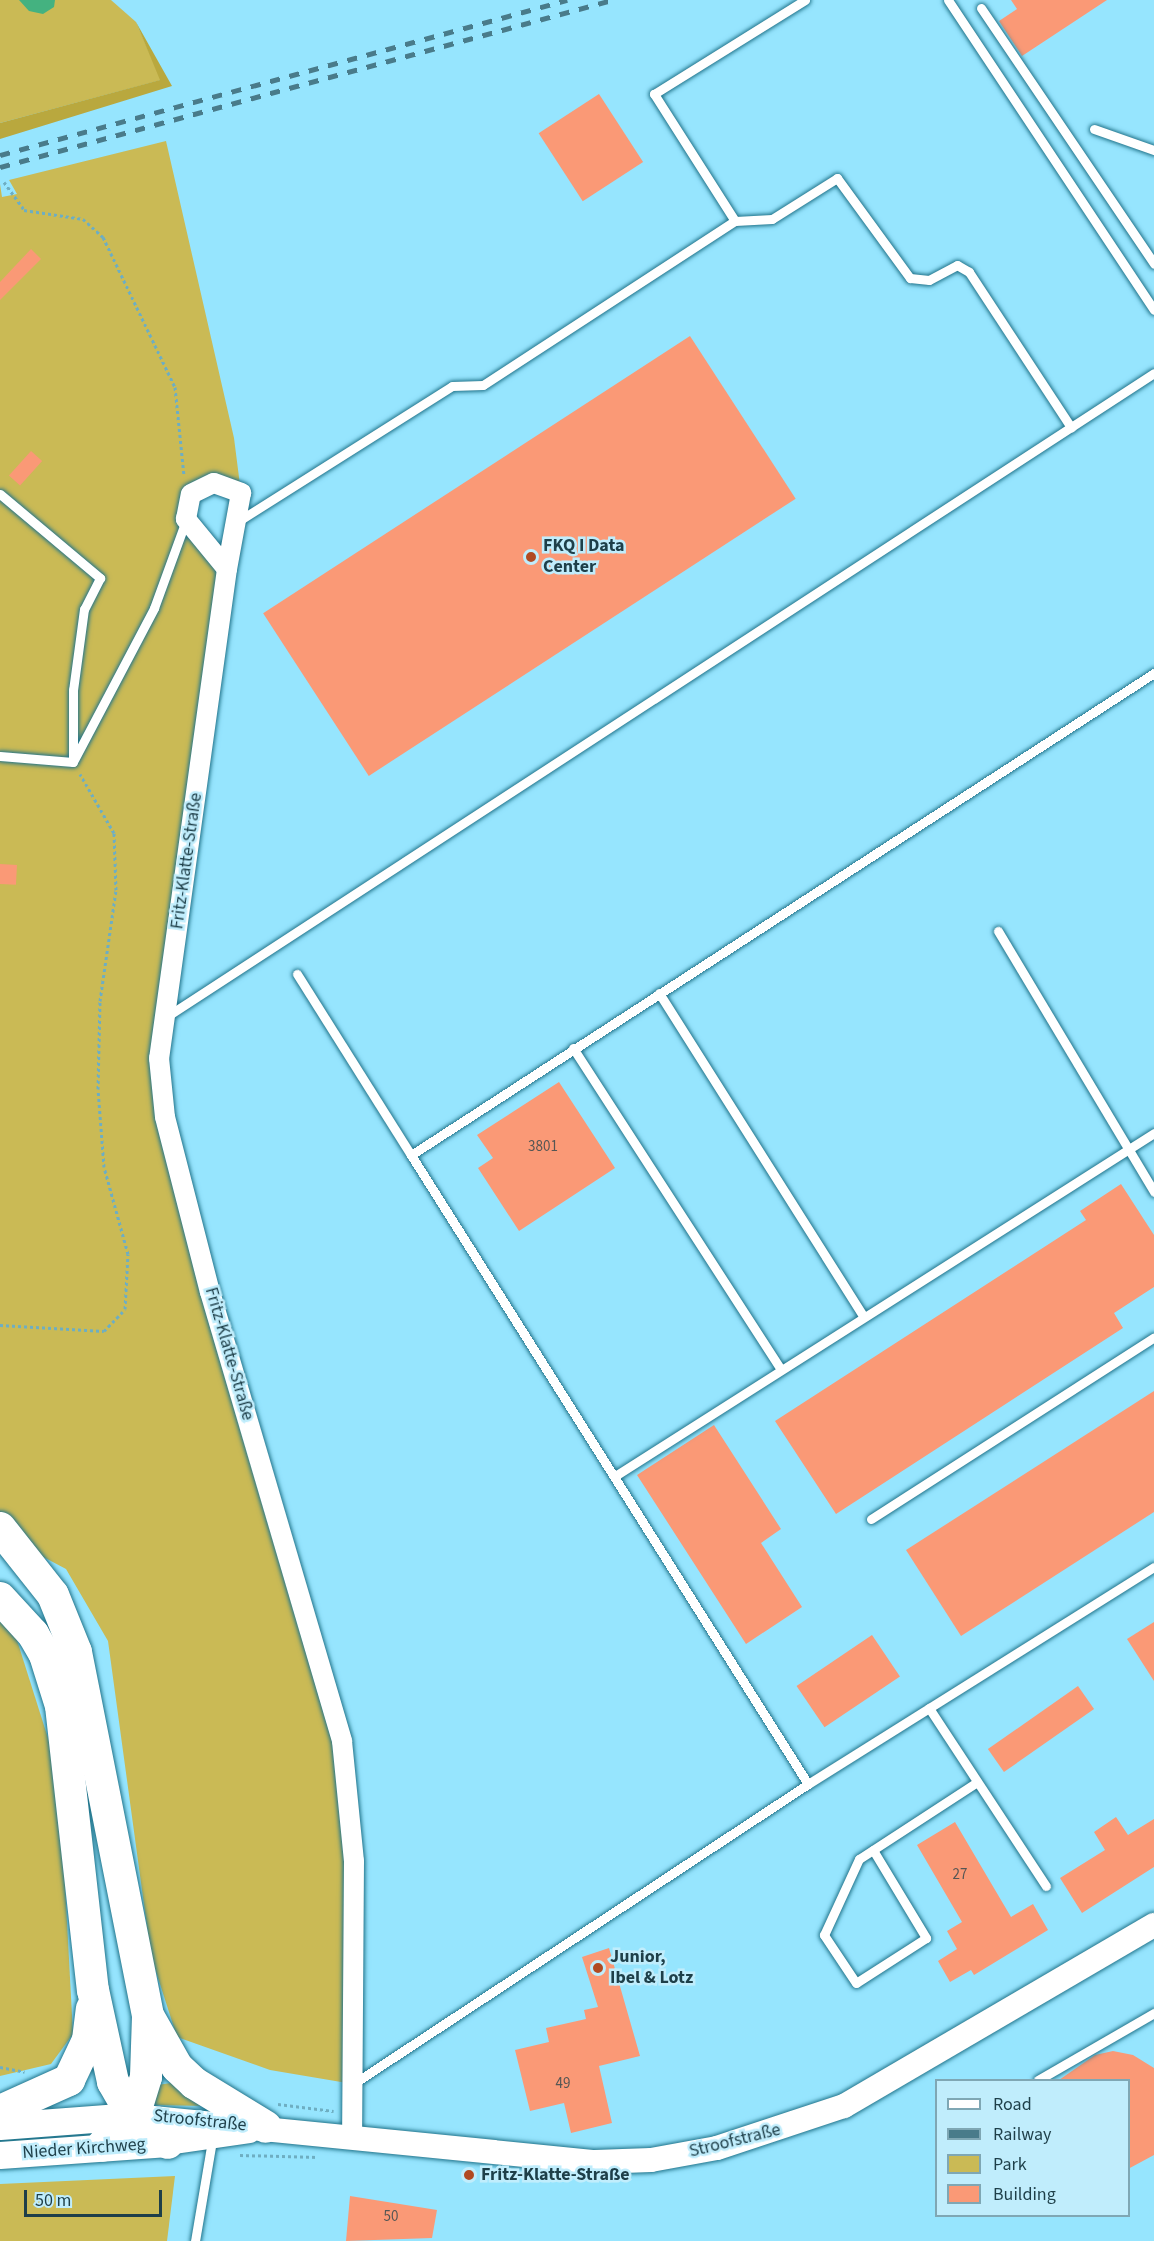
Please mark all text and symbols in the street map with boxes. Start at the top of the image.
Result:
place label: FKQ I Data Center [543,536,625,578]
marker: FKQ I Data Center [524,550,538,564]
street label: Fritz-Klatte-Straße [167,791,207,931]
house number: 3801 [528,1138,558,1156]
street label: Fritz-Klatte-Straße [200,1285,258,1423]
house number: 27 [953,1866,967,1884]
place label: Junior, Ibel & Lotz [610,1947,693,1990]
marker: Junior, Ibel & Lotz [591,1961,605,1975]
house number: 49 [556,2075,570,2093]
legend [935,2079,1130,2217]
text: Road [993,2092,1032,2117]
street label: Stroofstraße [152,2105,248,2137]
street label: Stroofstraße [687,2119,783,2163]
text: Railway [993,2122,1052,2147]
street label: Nieder Kirchweg [22,2134,146,2164]
text: Park [993,2152,1027,2177]
place label: Fritz-Klatte-Straße [481,2164,630,2186]
marker: Fritz-Klatte-Straße [462,2168,476,2182]
scale bar [27,2178,165,2216]
text: Building [993,2182,1056,2207]
text: 50 m [35,2188,71,2213]
house number: 50 [384,2208,398,2226]

